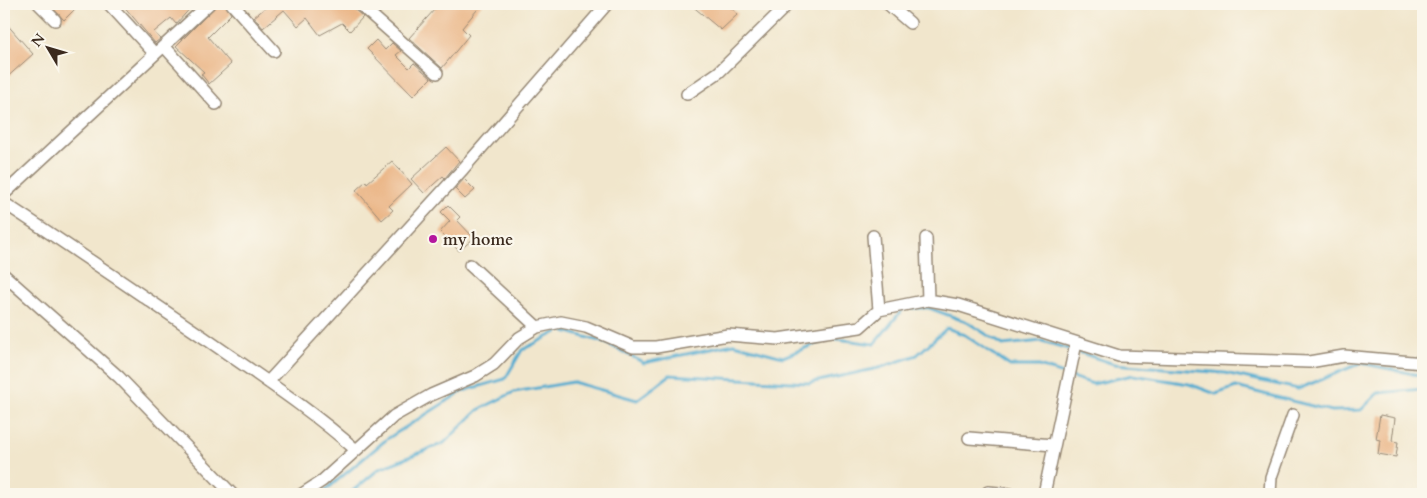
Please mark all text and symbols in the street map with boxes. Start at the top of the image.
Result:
north arrow [22,22,72,72]
text: N [27,30,49,51]
place label: my home [443,229,513,251]
marker: my home [427,233,439,245]

